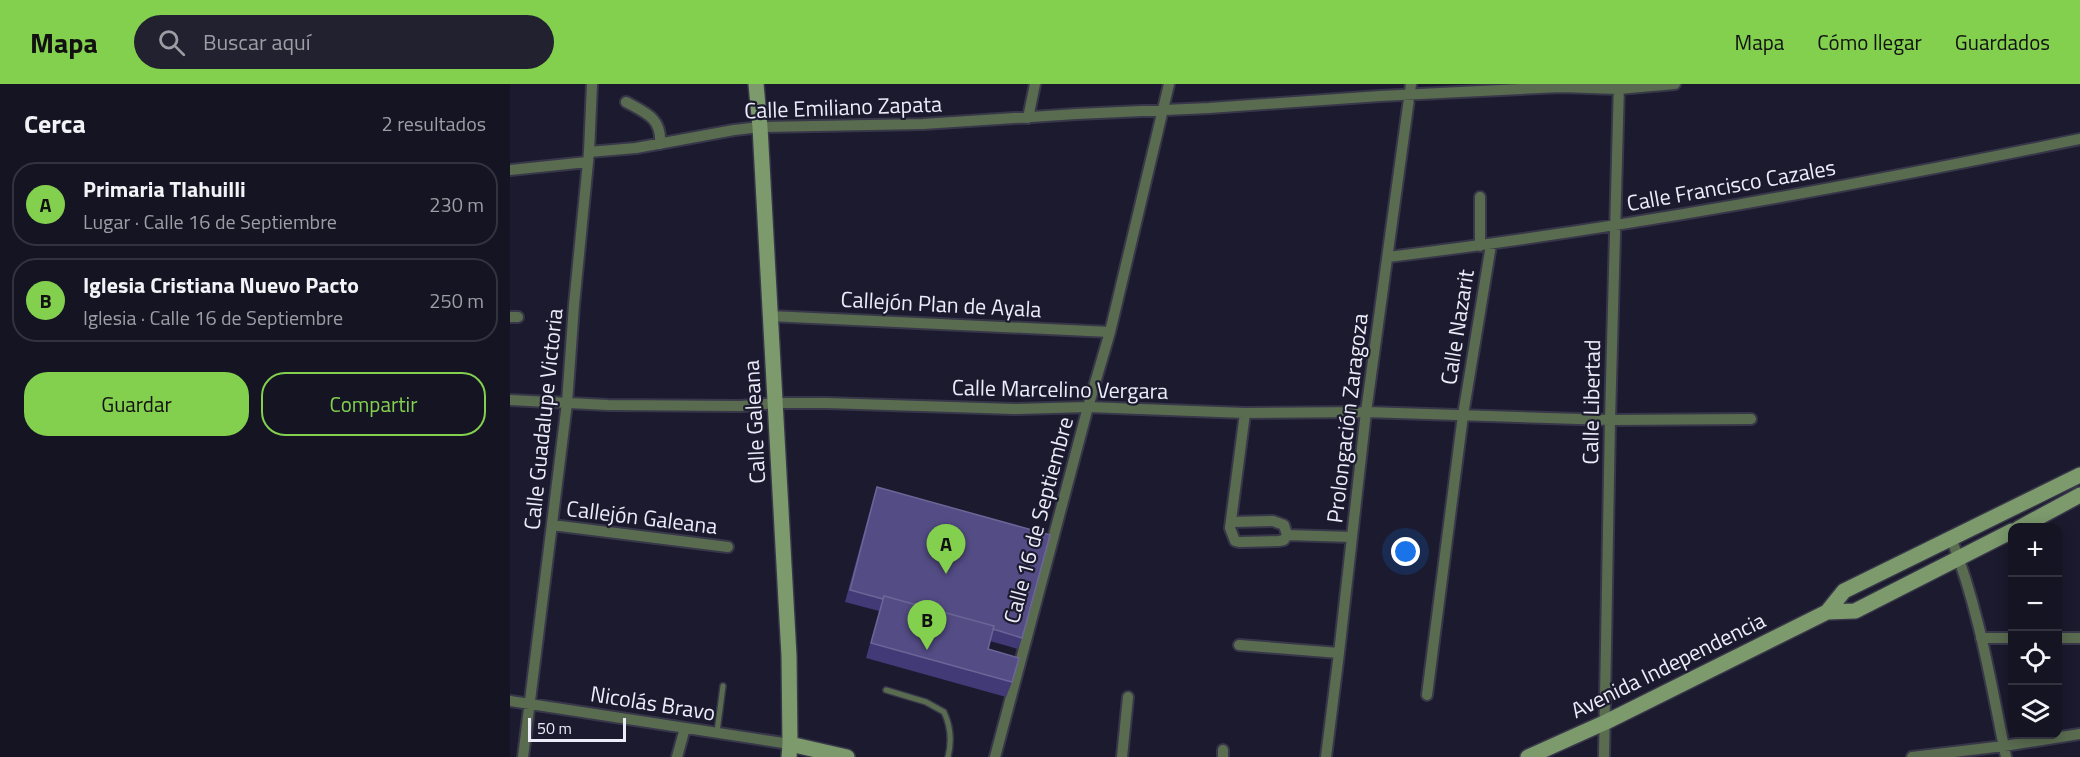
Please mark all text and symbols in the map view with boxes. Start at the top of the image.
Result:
search box [134,15,554,69]
text: Mapa [30,21,98,64]
text: Buscar aquí [203,25,311,59]
icon: search [155,26,188,59]
text: Mapa [1735,26,1784,58]
text: Cómo llegar [1817,26,1922,58]
text: Guardados [1955,26,2050,58]
street label: Calle Emiliano Zapata [744,87,942,127]
text: Cerca [24,104,86,143]
text: 2 resultados [382,108,486,139]
street label: Calle Francisco Cazales [1624,150,1838,220]
text: Primaria Tlahuilli [83,172,246,206]
text: A [39,189,52,220]
text: 230 m [429,189,484,220]
text: Lugar · Calle 16 de Septiembre [83,206,337,237]
street label: Calle Nazarit [1431,267,1483,387]
text: Iglesia Cristiana Nuevo Pacto [83,268,359,302]
street label: Callejón Plan de Ayala [840,282,1042,326]
text: B [39,285,52,316]
text: 250 m [429,285,484,316]
text: Iglesia · Calle 16 de Septiembre [83,302,343,333]
street label: Calle Guadalupe Victoria [514,307,572,531]
street label: Prolongación Zaragoza [1317,311,1377,525]
street label: Calle Libertad [1573,339,1609,465]
street label: Calle Galeana [734,359,774,485]
street label: Calle Marcelino Vergara [952,370,1168,408]
button: Guardar [24,372,249,436]
button: Compartir [261,372,486,436]
street label: Calle 16 de Septiembre [994,413,1082,627]
street label: Callejón Galeana [565,491,719,543]
map controls [2008,523,2062,739]
button: + [2008,523,2062,577]
pin: A [926,524,966,574]
your location [1391,537,1420,566]
button: − [2008,577,2062,631]
pin: B [908,600,946,650]
street label: Avenida Independencia [1565,603,1771,727]
button: locate [2008,631,2062,685]
street label: Nicolás Bravo [588,676,718,730]
button: layers [2008,685,2062,739]
scale bar [528,715,626,742]
text: 50 m [537,716,572,740]

